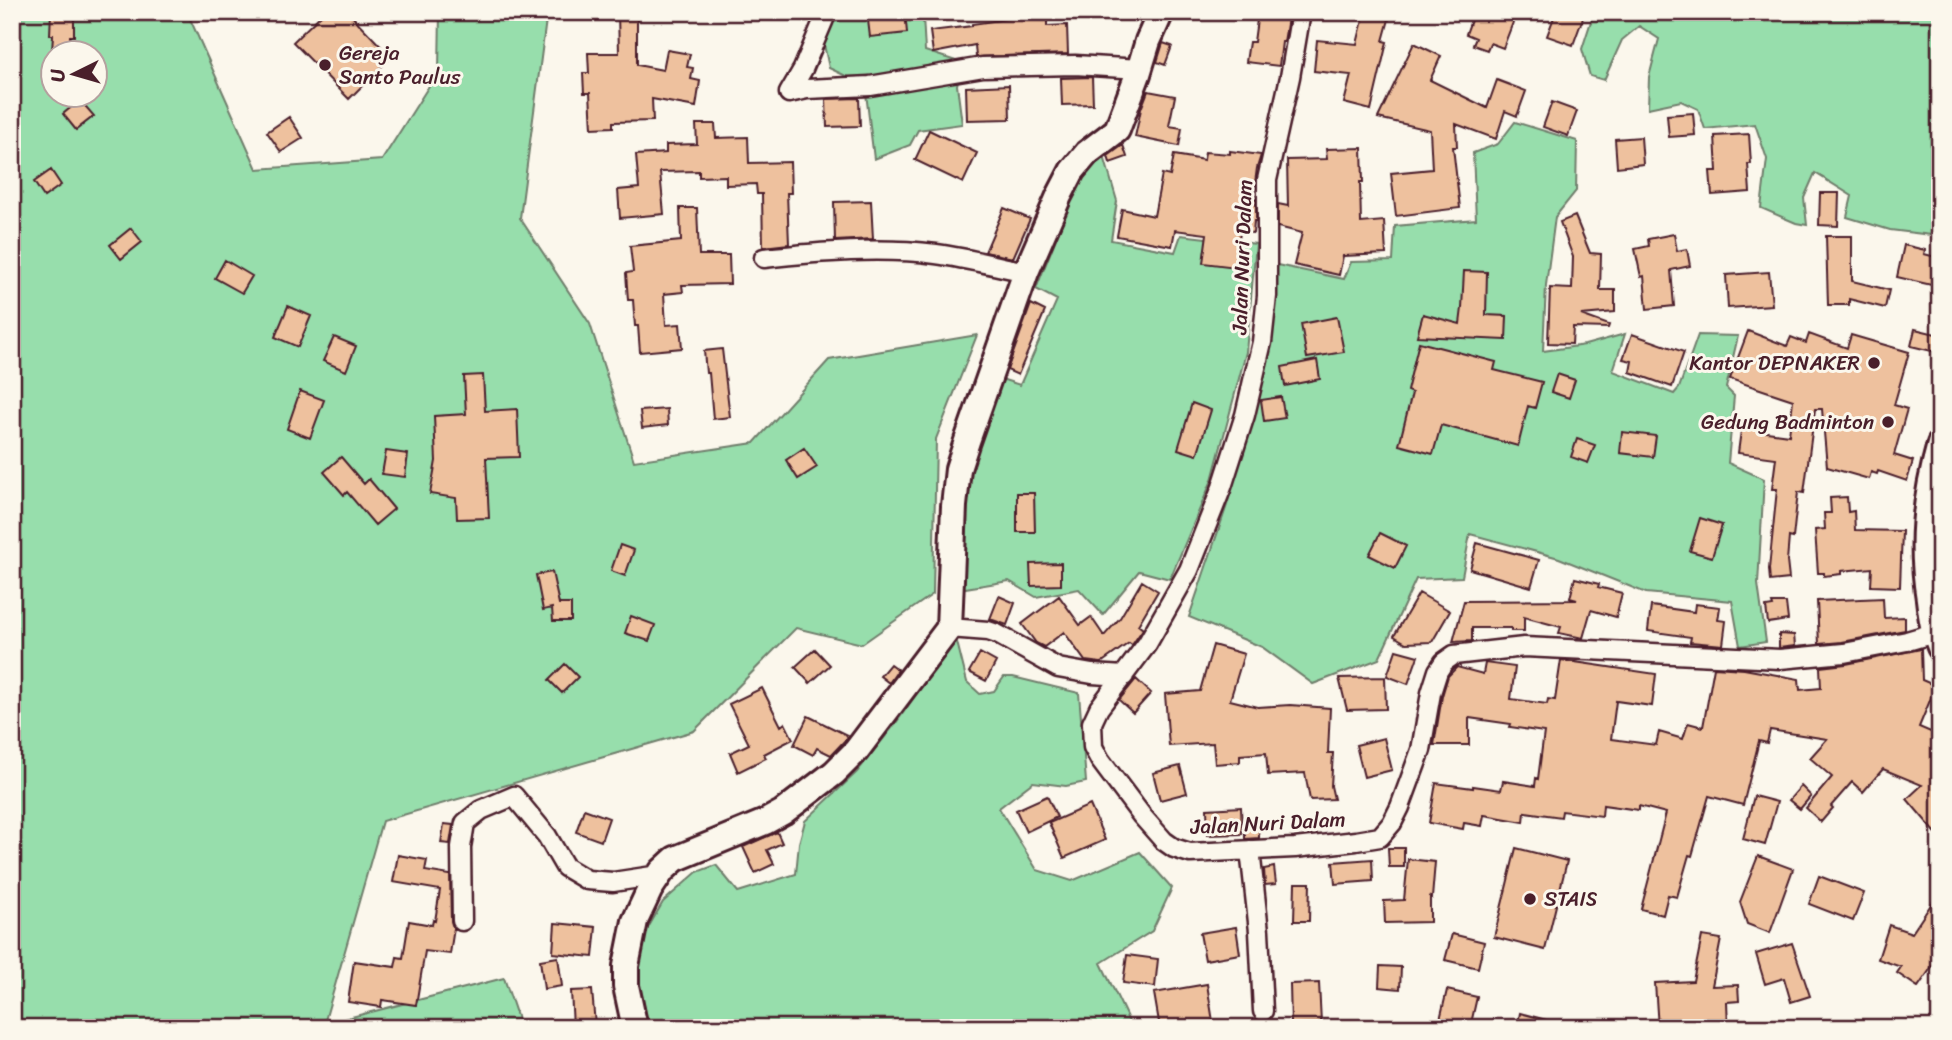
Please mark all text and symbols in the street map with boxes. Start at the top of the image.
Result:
place label: Gereja Santo Paulus [339,34,461,96]
north arrow [38,38,108,108]
marker: Gereja Santo Paulus [317,57,333,73]
text: U [40,66,75,83]
street label: Jalan Nuri Dalam [1220,179,1264,336]
place label: Kantor DEPNAKER [1689,344,1860,382]
marker: Kantor DEPNAKER [1866,355,1882,371]
place label: Gedung Badminton [1701,403,1874,441]
marker: Gedung Badminton [1880,414,1896,430]
street label: Jalan Nuri Dalam [1188,800,1347,846]
place label: STAIS [1544,880,1597,918]
marker: STAIS [1522,891,1538,907]

